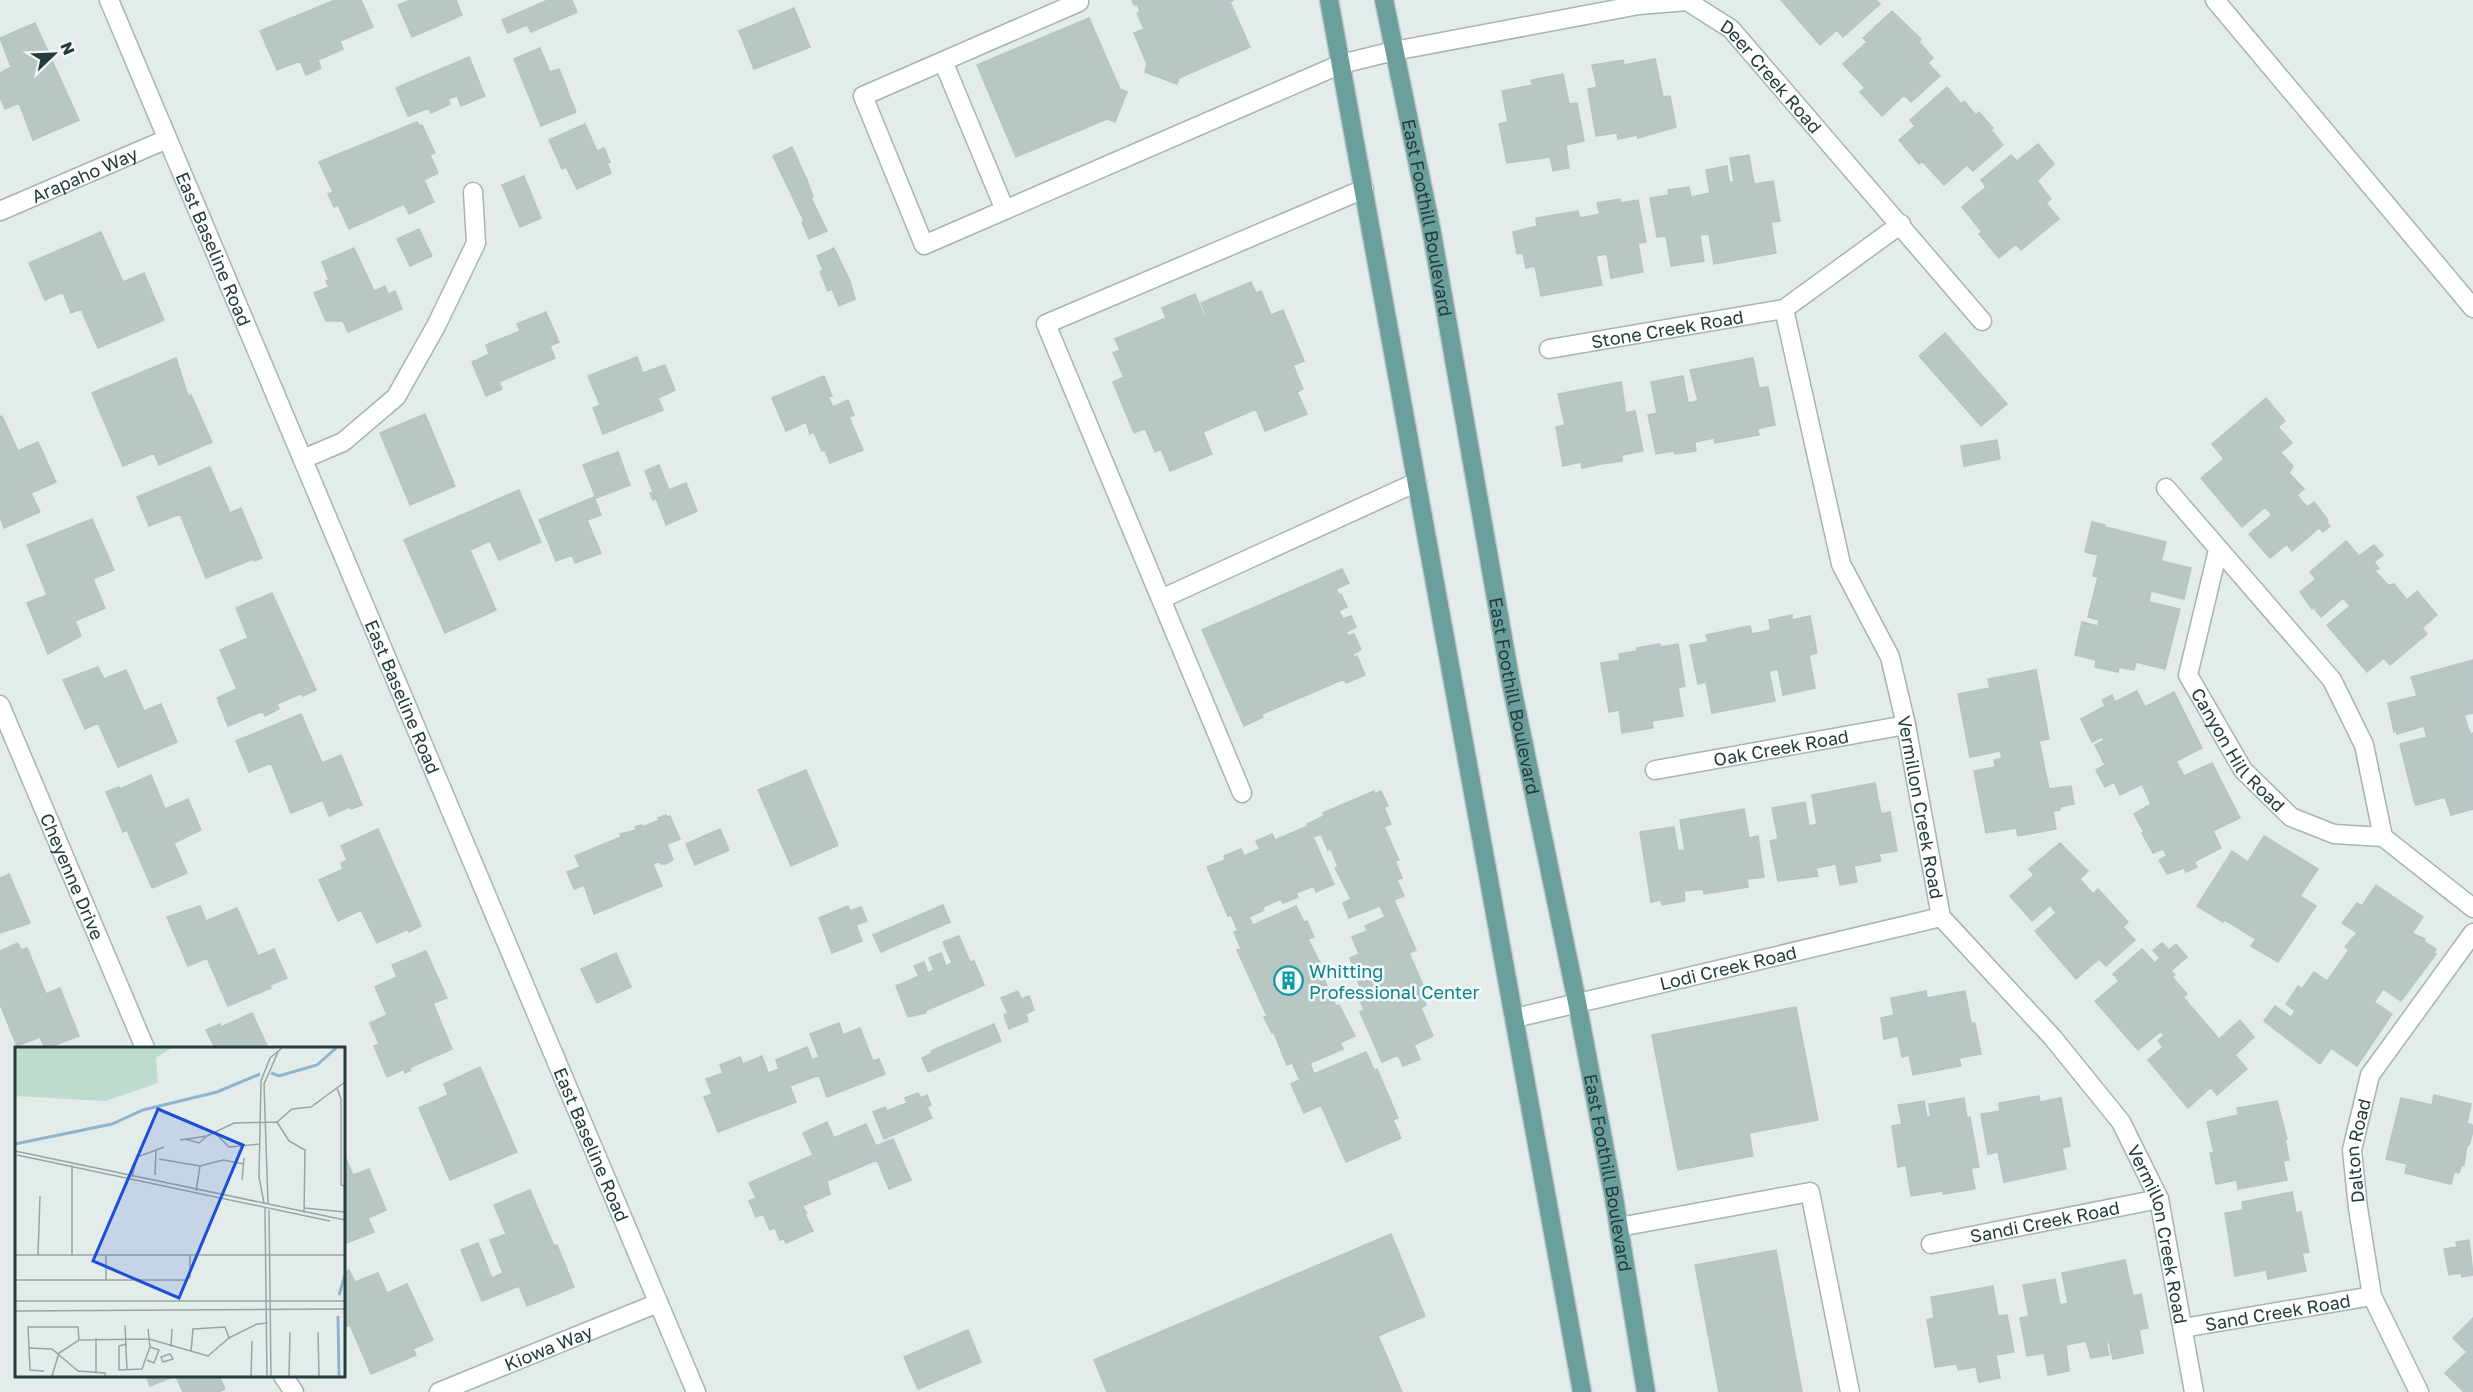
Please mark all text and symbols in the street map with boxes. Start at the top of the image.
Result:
street label: Deer Creek Road [1717,14,1827,138]
north arrow [24,24,84,84]
text: N [56,39,79,58]
street label: East Foothill Boulevard [1398,117,1457,318]
street label: Arapaho Way [28,142,141,207]
street label: East Baseline Road [172,168,256,329]
street label: Stone Creek Road [1590,305,1745,353]
street label: East Foothill Boulevard [1485,595,1545,796]
street label: East Baseline Road [361,616,445,777]
street label: Canyon Hill Road [2187,684,2290,816]
street label: Vermillon Creek Road [1893,714,1948,901]
street label: Oak Creek Road [1712,724,1850,770]
street label: Cheyenne Drive [36,810,109,943]
street label: Lodi Creek Road [1657,941,1799,994]
place label: Whitting Professional Center [1309,960,1480,1003]
building icon: Whitting Professional Center [1272,965,1304,997]
inset map [15,1047,345,1377]
street label: East Baseline Road [549,1064,634,1225]
street label: East Foothill Boulevard [1580,1072,1637,1273]
street label: Dalton Road [2341,1096,2375,1204]
street label: Vermillon Creek Road [2123,1141,2192,1326]
street label: Sandi Creek Road [1968,1196,2121,1247]
street label: Sand Creek Road [2203,1289,2352,1335]
street label: Kiowa Way [501,1320,596,1375]

